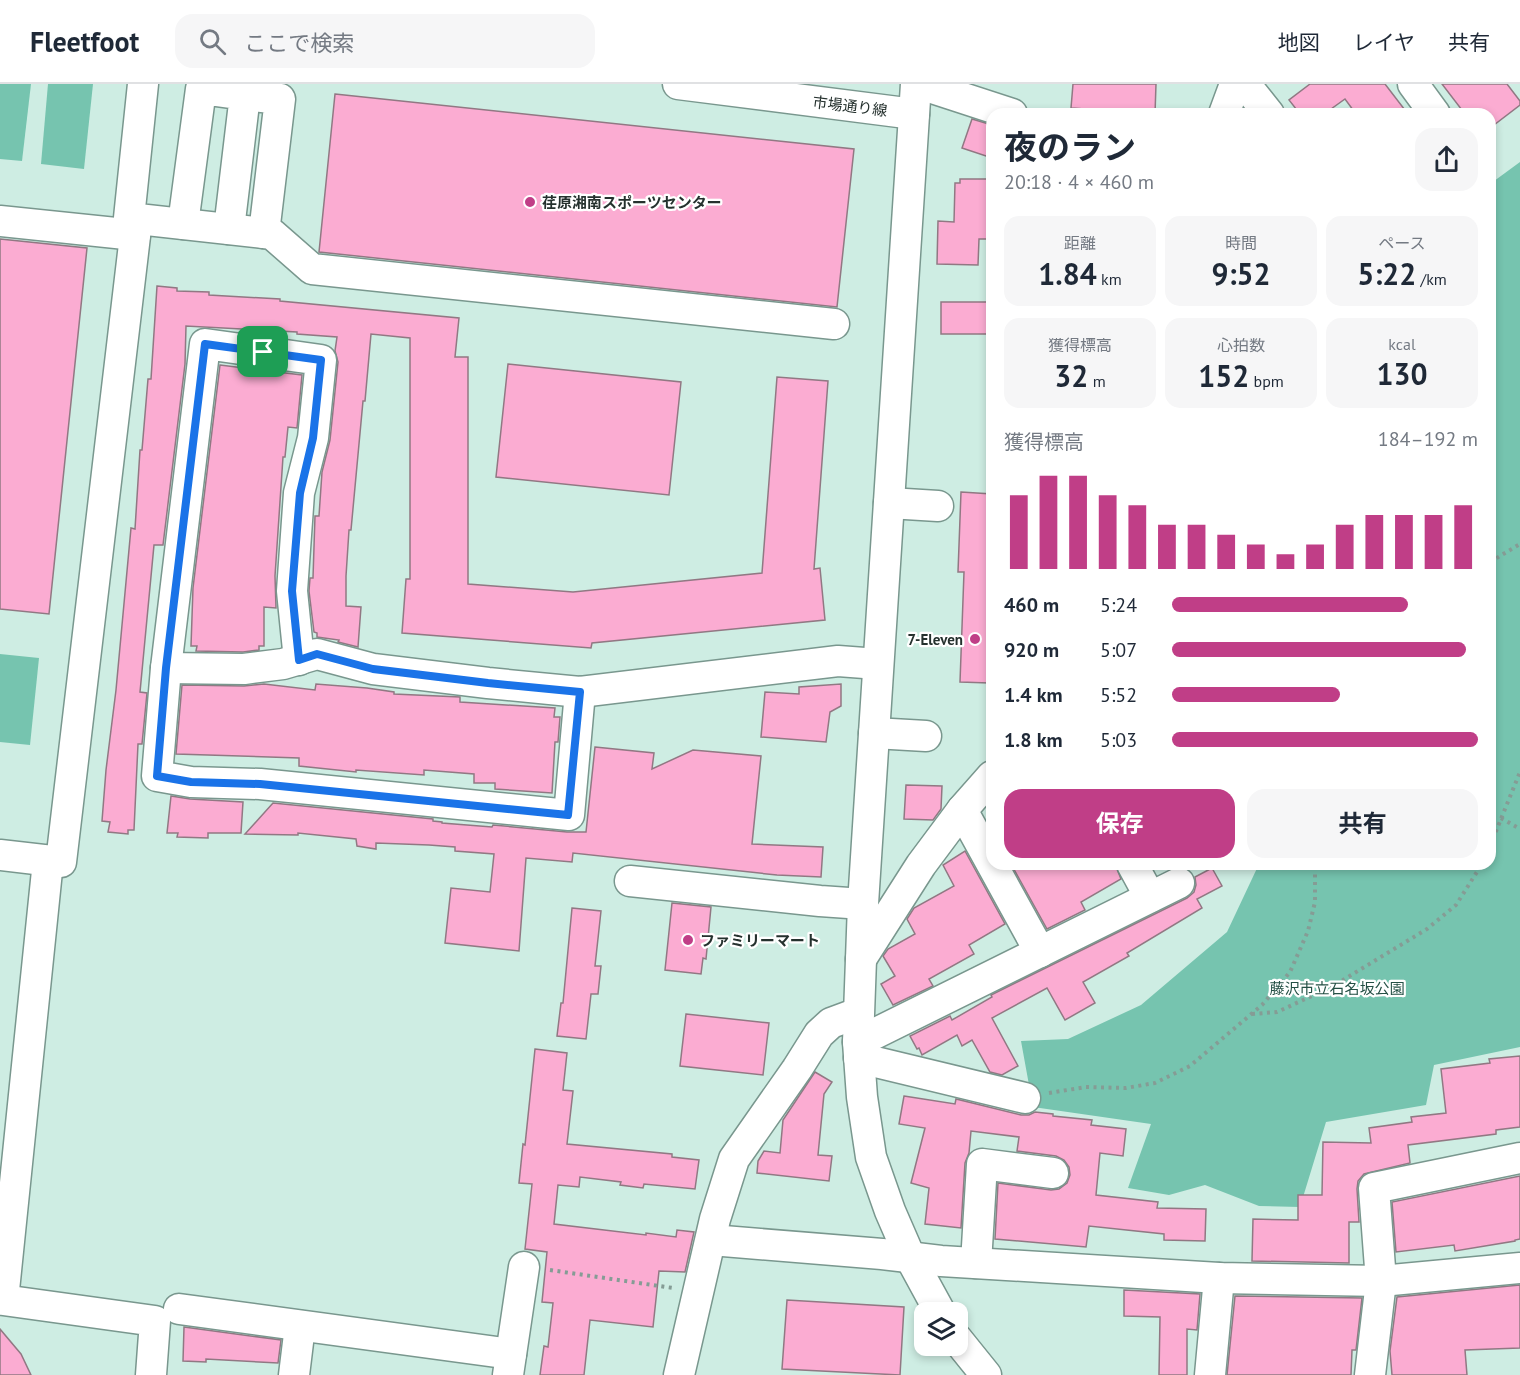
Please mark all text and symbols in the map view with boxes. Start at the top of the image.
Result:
search box [175,14,595,68]
text: Fleetfoot [30,23,139,60]
icon: search [196,25,229,58]
text: ここで検索 [244,29,354,57]
text: 地図 [1278,29,1320,56]
text: レイヤ [1353,29,1415,56]
text: 共有 [1448,29,1490,56]
street label: 市場通り線 [812,92,888,120]
text: 夜のラン [1004,125,1136,168]
button: share [1415,128,1478,191]
text: 20:18 · 4 × 460 m [1004,169,1154,195]
place label: 荏原湘南スポーツセンター [542,193,722,212]
marker: 荏原湘南スポーツセンター [523,195,537,209]
text: 距離 [1064,233,1096,253]
text: 時間 [1225,233,1257,253]
text: ペース [1378,233,1426,253]
text: 1.84 [1038,254,1097,293]
text: 9:52 [1211,254,1271,293]
text: 5:22 [1357,254,1416,293]
text: km [1097,269,1122,289]
text: /km [1416,269,1447,289]
pin [237,326,288,377]
text: kcal [1388,334,1416,354]
icon: arrive [246,335,279,368]
text: 獲得標高 [1048,335,1112,355]
text: 心拍数 [1217,335,1265,355]
text: 130 [1376,354,1428,393]
text: 32 [1054,356,1088,395]
text: 152 [1198,356,1249,395]
text: m [1088,371,1106,391]
text: bpm [1249,371,1284,391]
text: 184–192 m [1378,426,1478,452]
text: 獲得標高 [1004,429,1084,455]
text: 460 m [1004,592,1059,618]
text: 5:24 [1100,592,1137,618]
place label: 7-Eleven [908,630,963,649]
marker: 7-Eleven [968,632,982,646]
text: 920 m [1004,637,1059,663]
text: 5:07 [1100,637,1137,663]
text: 1.4 km [1004,682,1063,708]
text: 5:52 [1100,682,1137,708]
text: 1.8 km [1004,727,1063,753]
text: 5:03 [1100,727,1137,753]
button: 保存 [1004,789,1235,858]
button: 共有 [1247,789,1478,858]
place label: ファミリーマート [700,931,820,950]
marker: ファミリーマート [681,933,695,947]
park label: 藤沢市立石名坂公園 [1269,979,1405,998]
map controls [914,1302,968,1356]
button: layers [914,1302,968,1356]

